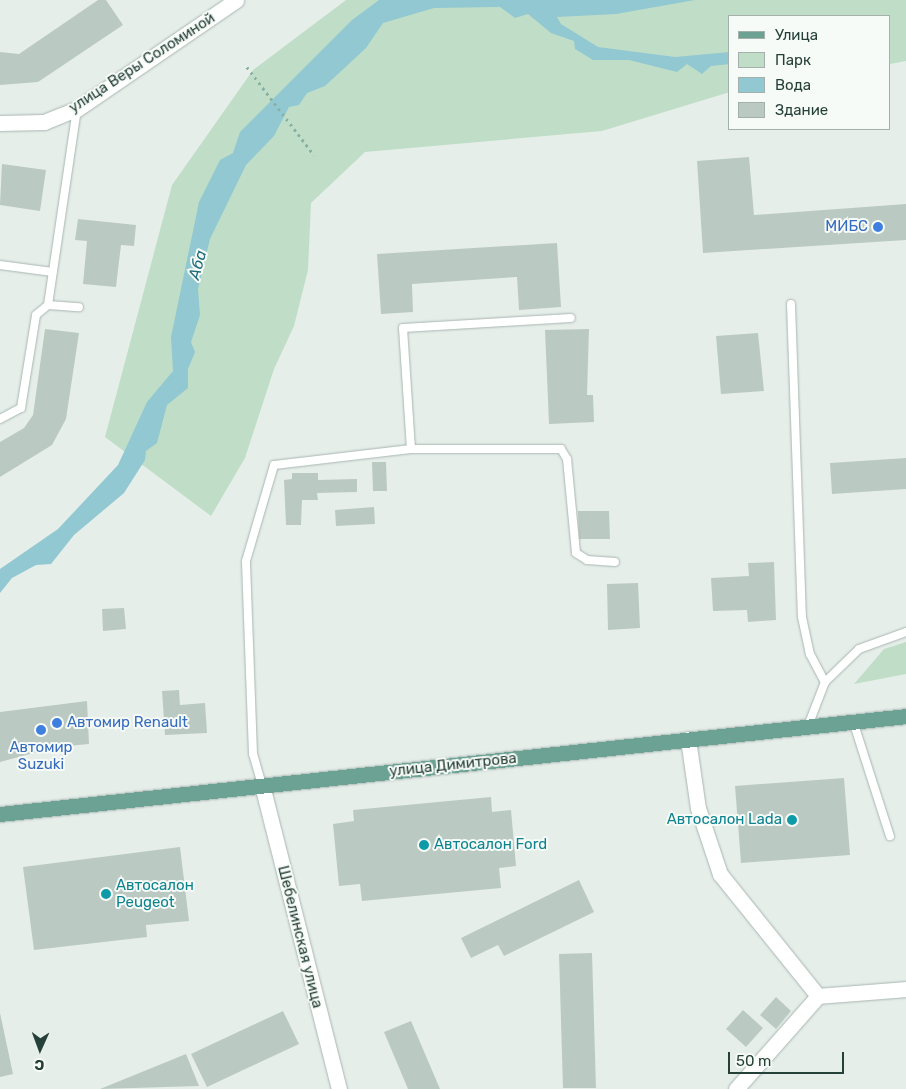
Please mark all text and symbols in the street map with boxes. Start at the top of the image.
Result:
street label: улица Веры Соломиной [66,9,218,117]
legend [728,15,891,130]
text: Улица [775,26,818,44]
text: Парк [775,51,811,69]
text: Вода [775,76,811,94]
text: Здание [775,101,828,119]
place label: МИБС [825,218,868,236]
marker: МИБС [872,221,884,233]
water label: Аба [185,248,211,282]
place label: Автомир Renault [67,714,188,732]
marker: Автомир Renault [51,717,63,729]
marker: Автомир Suzuki [35,724,47,736]
place label: Автомир Suzuki [9,738,73,773]
street label: улица Димитрова [388,749,518,781]
place label: Автосалон Lada [667,811,782,829]
marker: Автосалон Lada [786,814,798,826]
place label: Автосалон Ford [434,836,547,854]
marker: Автосалон Ford [418,839,430,851]
street label: Шебелинская улица [274,864,326,1010]
place label: Автосалон Peugeot [116,876,194,911]
marker: Автосалон Peugeot [100,888,112,900]
north arrow [15,1024,65,1074]
scale bar [731,1042,847,1074]
text: 50 m [736,1052,771,1070]
text: С [34,1056,45,1073]

